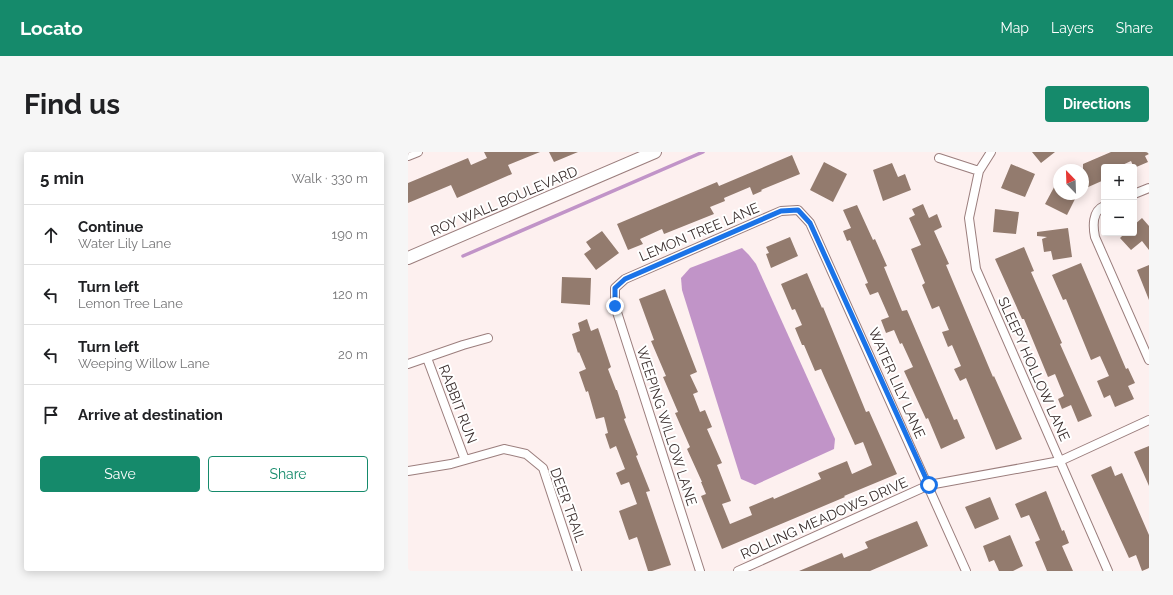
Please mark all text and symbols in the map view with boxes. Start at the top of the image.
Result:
text: Locato [20,17,83,39]
text: Map [1001,20,1029,36]
text: Layers [1051,20,1094,36]
text: Share [1116,20,1153,36]
button: Directions [1045,86,1149,122]
text: Find us [24,88,120,121]
street label: ROY WALL BOULEVARD [428,163,580,239]
north arrow [1053,164,1089,200]
map controls [1101,164,1137,236]
button: + [1101,164,1137,200]
text: 5 min [40,168,84,188]
text: Walk · 330 m [291,171,368,186]
street label: LEMON TREE LANE [637,199,761,265]
button: − [1101,200,1137,236]
text: Continue [78,218,143,236]
icon: ahead [40,224,62,246]
text: 190 m [332,227,368,242]
text: Water Lily Lane [78,236,171,251]
text: Turn left [78,278,139,296]
icon: left [40,284,62,306]
text: 120 m [332,287,368,302]
street label: SLEEPY HOLLOW LANE [995,294,1073,444]
text: Lemon Tree Lane [78,296,183,311]
route end [606,297,624,315]
street label: WATER LILY LANE [865,325,929,441]
text: Turn left [78,338,139,356]
icon: left [40,344,62,366]
street label: WEEPING WILLOW LANE [634,344,700,508]
text: 20 m [338,347,368,362]
text: Weeping Willow Lane [78,356,210,371]
street label: RABBIT RUN [436,362,480,446]
icon: arrive [40,404,62,426]
text: Arrive at destination [78,406,223,424]
button: Save [40,456,200,492]
button: Share [208,456,368,492]
street label: DEER TRAIL [547,466,589,544]
street label: ROLLING MEADOWS DRIVE [738,474,910,562]
route start [920,476,938,494]

